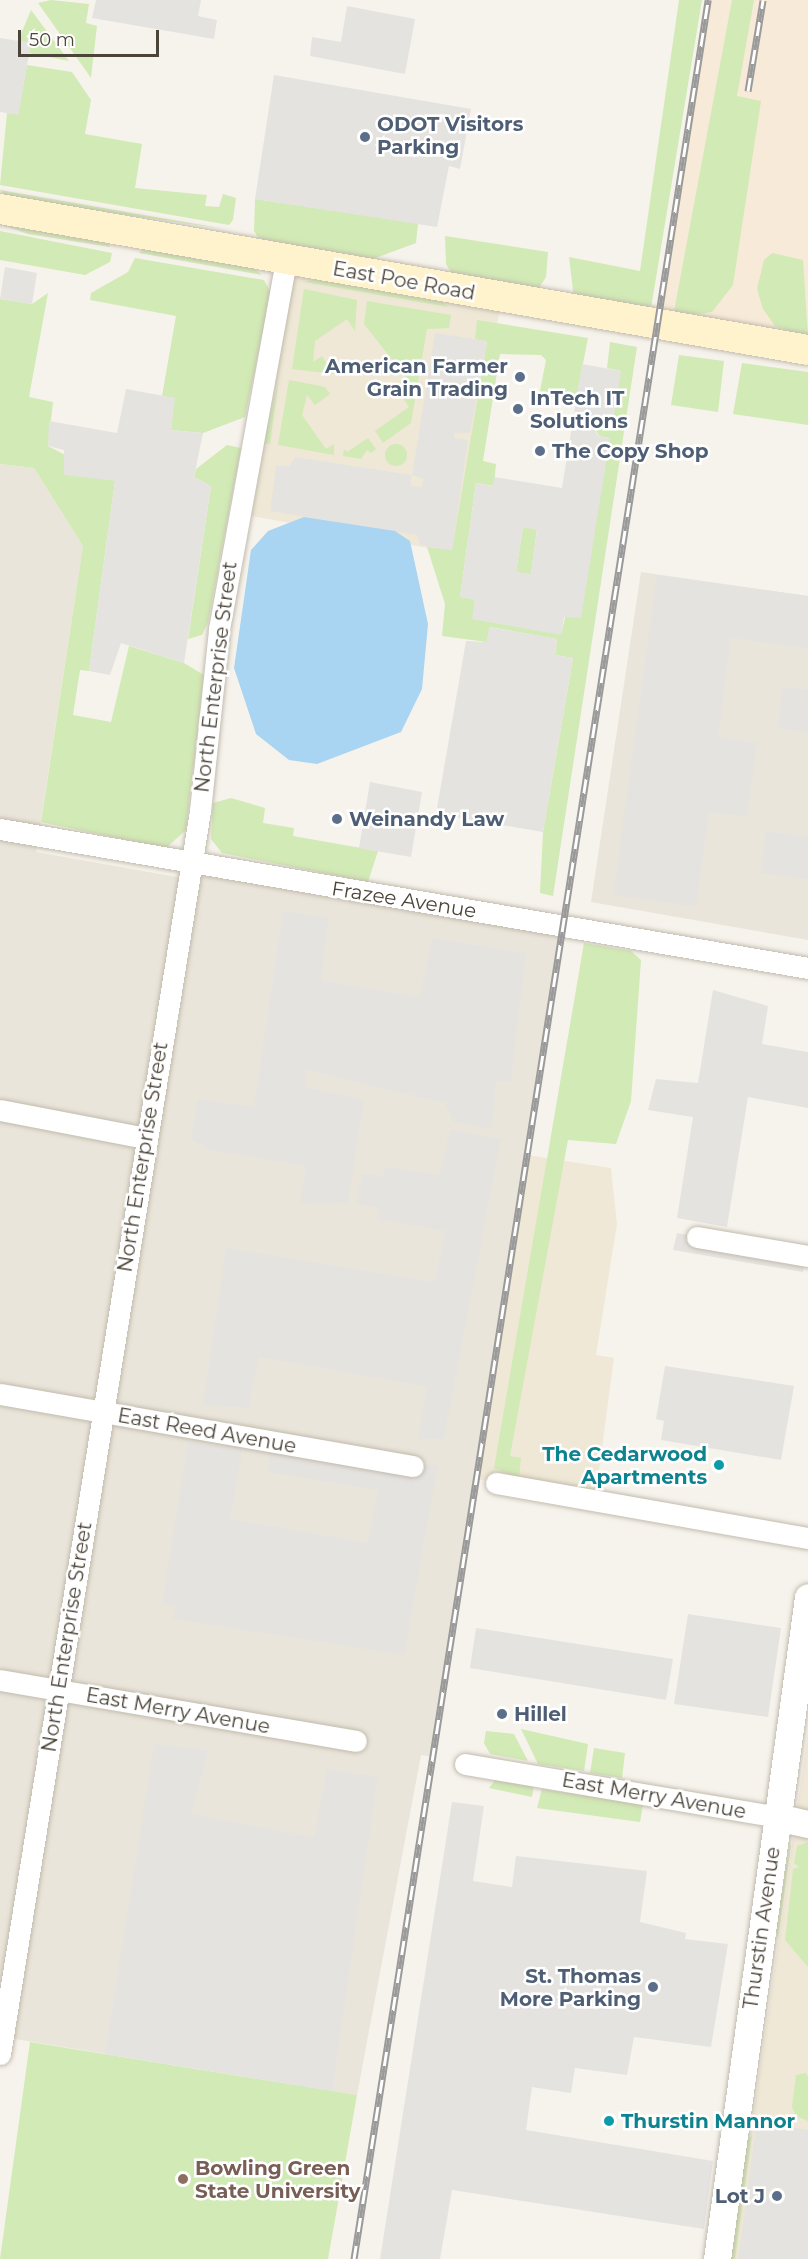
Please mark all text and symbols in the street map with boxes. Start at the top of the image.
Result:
scale bar [21,18,162,56]
text: 50 m [29,29,75,51]
place label: ODOT Visitors Parking [377,113,523,160]
marker: ODOT Visitors Parking [358,130,372,144]
street label: East Poe Road [331,257,477,305]
place label: American Farmer Grain Trading [325,354,508,401]
marker: American Farmer Grain Trading [513,370,527,384]
place label: InTech IT Solutions [530,386,628,433]
marker: InTech IT Solutions [511,402,525,416]
place label: The Copy Shop [552,439,708,463]
marker: The Copy Shop [533,444,547,458]
street label: North Enterprise Street [190,560,242,794]
place label: Weinandy Law [349,807,504,831]
marker: Weinandy Law [330,812,344,826]
street label: Frazee Avenue [330,877,478,923]
street label: North Enterprise Street [113,1040,173,1274]
street label: East Reed Avenue [116,1403,298,1459]
place label: The Cedarwood Apartments [542,1442,707,1489]
marker: The Cedarwood Apartments [712,1458,726,1472]
street label: North Enterprise Street [37,1520,97,1754]
street label: East Merry Avenue [84,1683,272,1739]
place label: Hillel [514,1702,567,1726]
marker: Hillel [495,1707,509,1721]
street label: East Merry Avenue [560,1768,748,1824]
street label: Thurstin Avenue [739,1845,785,2011]
place label: St. Thomas More Parking [500,1964,641,2011]
marker: St. Thomas More Parking [646,1980,660,1994]
place label: Thurstin Mannor [621,2109,795,2133]
marker: Thurstin Mannor [602,2114,616,2128]
place label: Bowling Green State University [195,2156,360,2203]
marker: Bowling Green State University [176,2172,190,2186]
place label: Lot J [715,2184,765,2208]
marker: Lot J [770,2189,784,2203]

